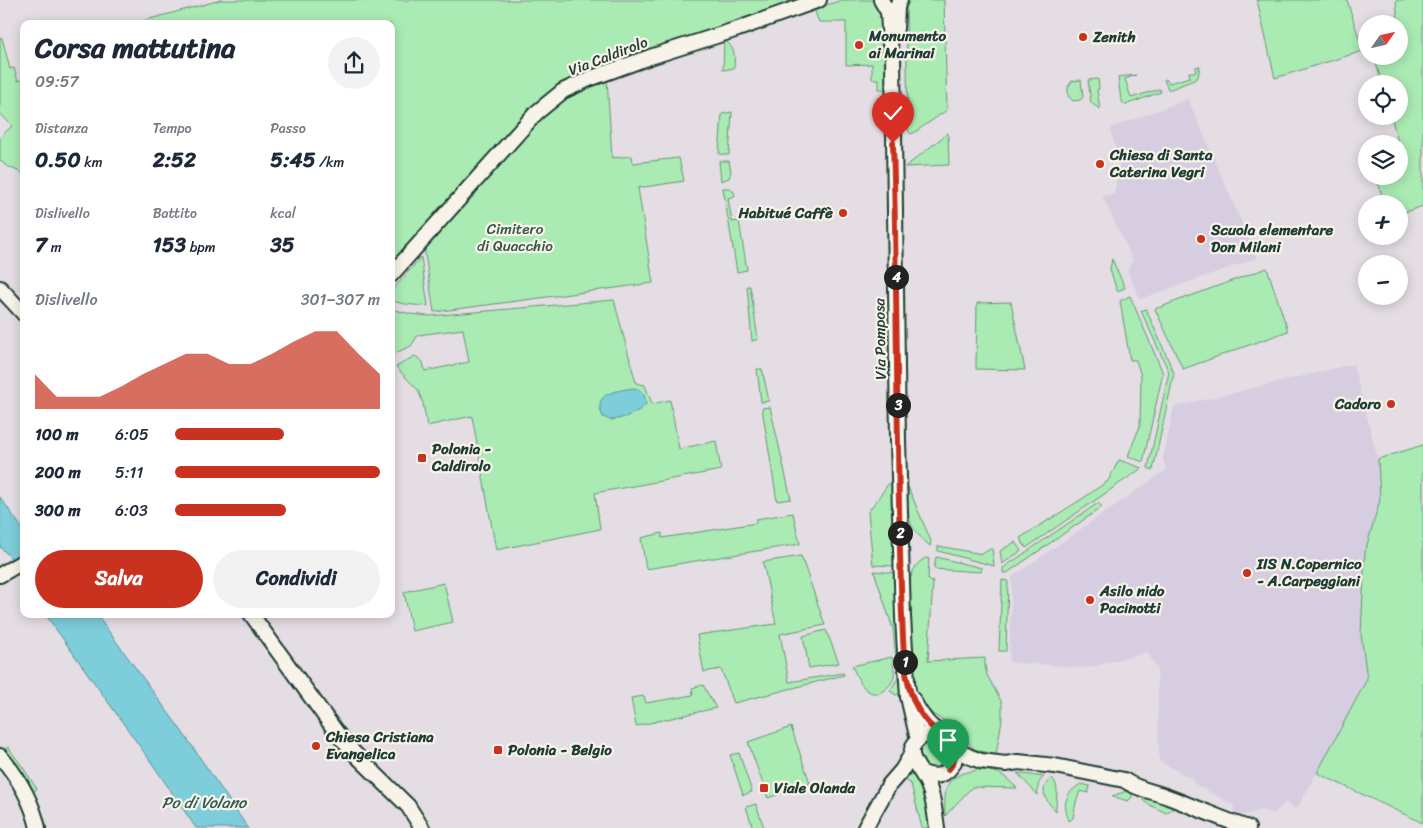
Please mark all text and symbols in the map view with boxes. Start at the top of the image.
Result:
north arrow [1358,15,1408,65]
map controls [1358,15,1408,305]
text: Corsa mattutina [35,23,235,72]
place label: Monumento ai Marinai [868,23,946,66]
place label: Zenith [1092,24,1136,50]
street label: Via Caldirolo [565,29,652,83]
marker: Zenith [1077,31,1089,43]
button: share [328,37,380,89]
marker: Monumento ai Marinai [853,39,865,51]
text: 09:57 [35,67,79,96]
button: locate [1358,75,1408,125]
pin [872,92,914,143]
icon: check [879,99,907,127]
text: Distanza [35,116,88,141]
text: Tempo [153,116,192,141]
text: Passo [270,116,306,141]
button: layers [1358,135,1408,185]
text: 0.50 [35,141,81,179]
text: 2:52 [153,141,196,179]
text: 5:45 [270,141,315,179]
place label: Chiesa di Santa Caterina Vegri [1109,142,1213,185]
text: km [81,150,103,175]
text: /km [315,150,344,175]
marker: Chiesa di Santa Caterina Vegri [1094,158,1106,170]
button: + [1358,195,1408,245]
place label: Habitué Caffè [737,200,833,226]
text: Dislivello [35,201,90,226]
text: Battito [153,201,197,226]
text: kcal [270,201,296,226]
marker: Habitué Caffè [837,207,849,219]
park label: Cimitero di Quacchio [477,216,553,259]
place label: Scuola elementare Don Milani [1210,217,1334,260]
text: 7 [35,226,47,264]
text: 153 [153,226,186,264]
text: 35 [270,226,295,264]
marker: Scuola elementare Don Milani [1195,233,1207,245]
text: m [47,235,61,260]
text: bpm [186,235,216,260]
button: − [1358,255,1408,305]
pin: 4 [884,264,908,290]
text: 4 [892,265,901,290]
text: Dislivello [35,285,98,314]
text: 301–307 m [301,285,380,314]
street label: Via Pomposa [866,298,894,380]
place label: Cadoro [1334,391,1382,417]
pin: 3 [886,392,910,418]
text: 3 [895,393,902,418]
marker: Cadoro [1385,398,1397,410]
text: 100 m [35,420,79,449]
text: 6:05 [115,420,149,449]
place label: Polonia - Caldirolo [431,436,491,479]
marker: Polonia - Caldirolo [416,452,428,464]
text: 200 m [35,458,81,487]
text: 5:11 [115,458,143,487]
text: 300 m [35,496,80,525]
text: 6:03 [115,496,148,525]
pin: 2 [888,520,912,546]
text: 2 [896,521,905,546]
button: Salva [35,550,203,608]
button: Condividi [213,550,380,608]
place label: IIS N.Copernico - A.Carpeggiani [1256,551,1362,594]
marker: IIS N.Copernico - A.Carpeggiani [1241,567,1253,579]
place label: Asilo nido Pacinotti [1099,578,1165,621]
marker: Asilo nido Pacinotti [1084,594,1096,606]
pin: 1 [892,650,918,674]
text: 1 [902,650,909,675]
pin [927,719,969,770]
place label: Chiesa Cristiana Evangelica [325,724,434,767]
icon: arrive [934,726,962,754]
place label: Polonia - Belgio [508,737,612,763]
marker: Chiesa Cristiana Evangelica [310,740,322,752]
marker: Polonia - Belgio [492,744,504,756]
place label: Viale Olanda [774,775,856,801]
marker: Viale Olanda [758,782,770,794]
water label: Po di Volano [162,788,247,817]

